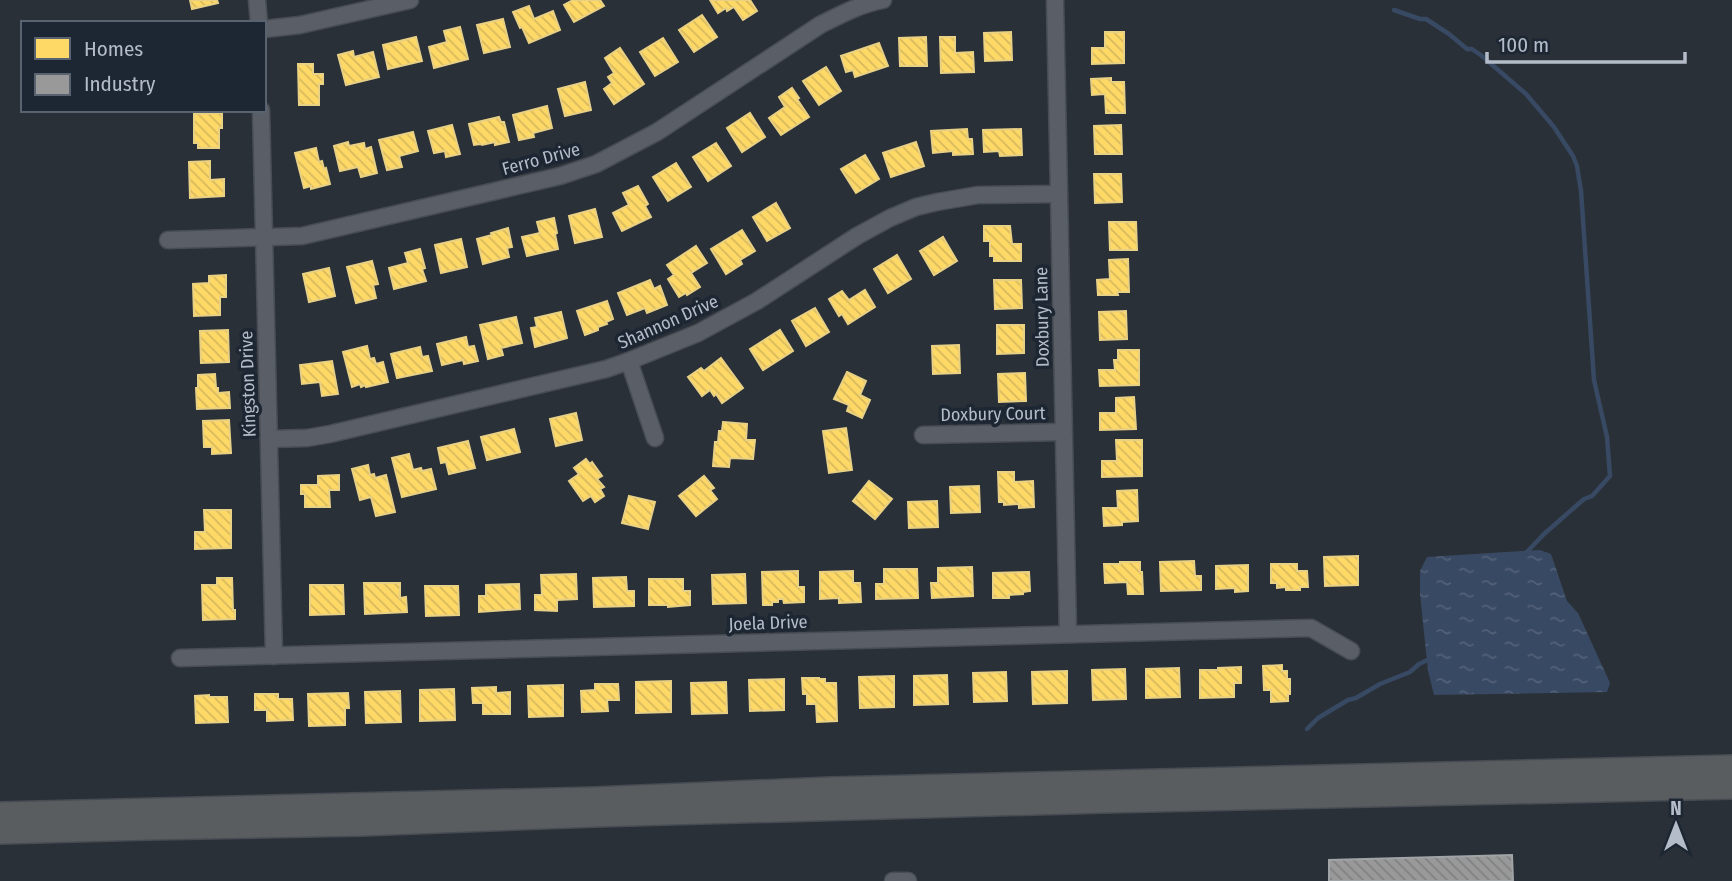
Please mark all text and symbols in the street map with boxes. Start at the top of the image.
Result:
legend [21,21,266,112]
scale bar [1487,21,1685,65]
text: 100 m [1498,32,1549,58]
text: Homes [84,36,143,62]
text: Industry [84,71,156,97]
street label: Ferro Drive [500,138,583,180]
street label: Doxbury Lane [1030,267,1054,367]
street label: Shannon Drive [614,290,722,354]
street label: Kingston Drive [235,330,261,438]
street label: Doxbury Court [940,402,1046,426]
street label: Joela Drive [728,611,808,635]
north arrow [1641,790,1711,860]
text: N [1670,797,1682,820]

